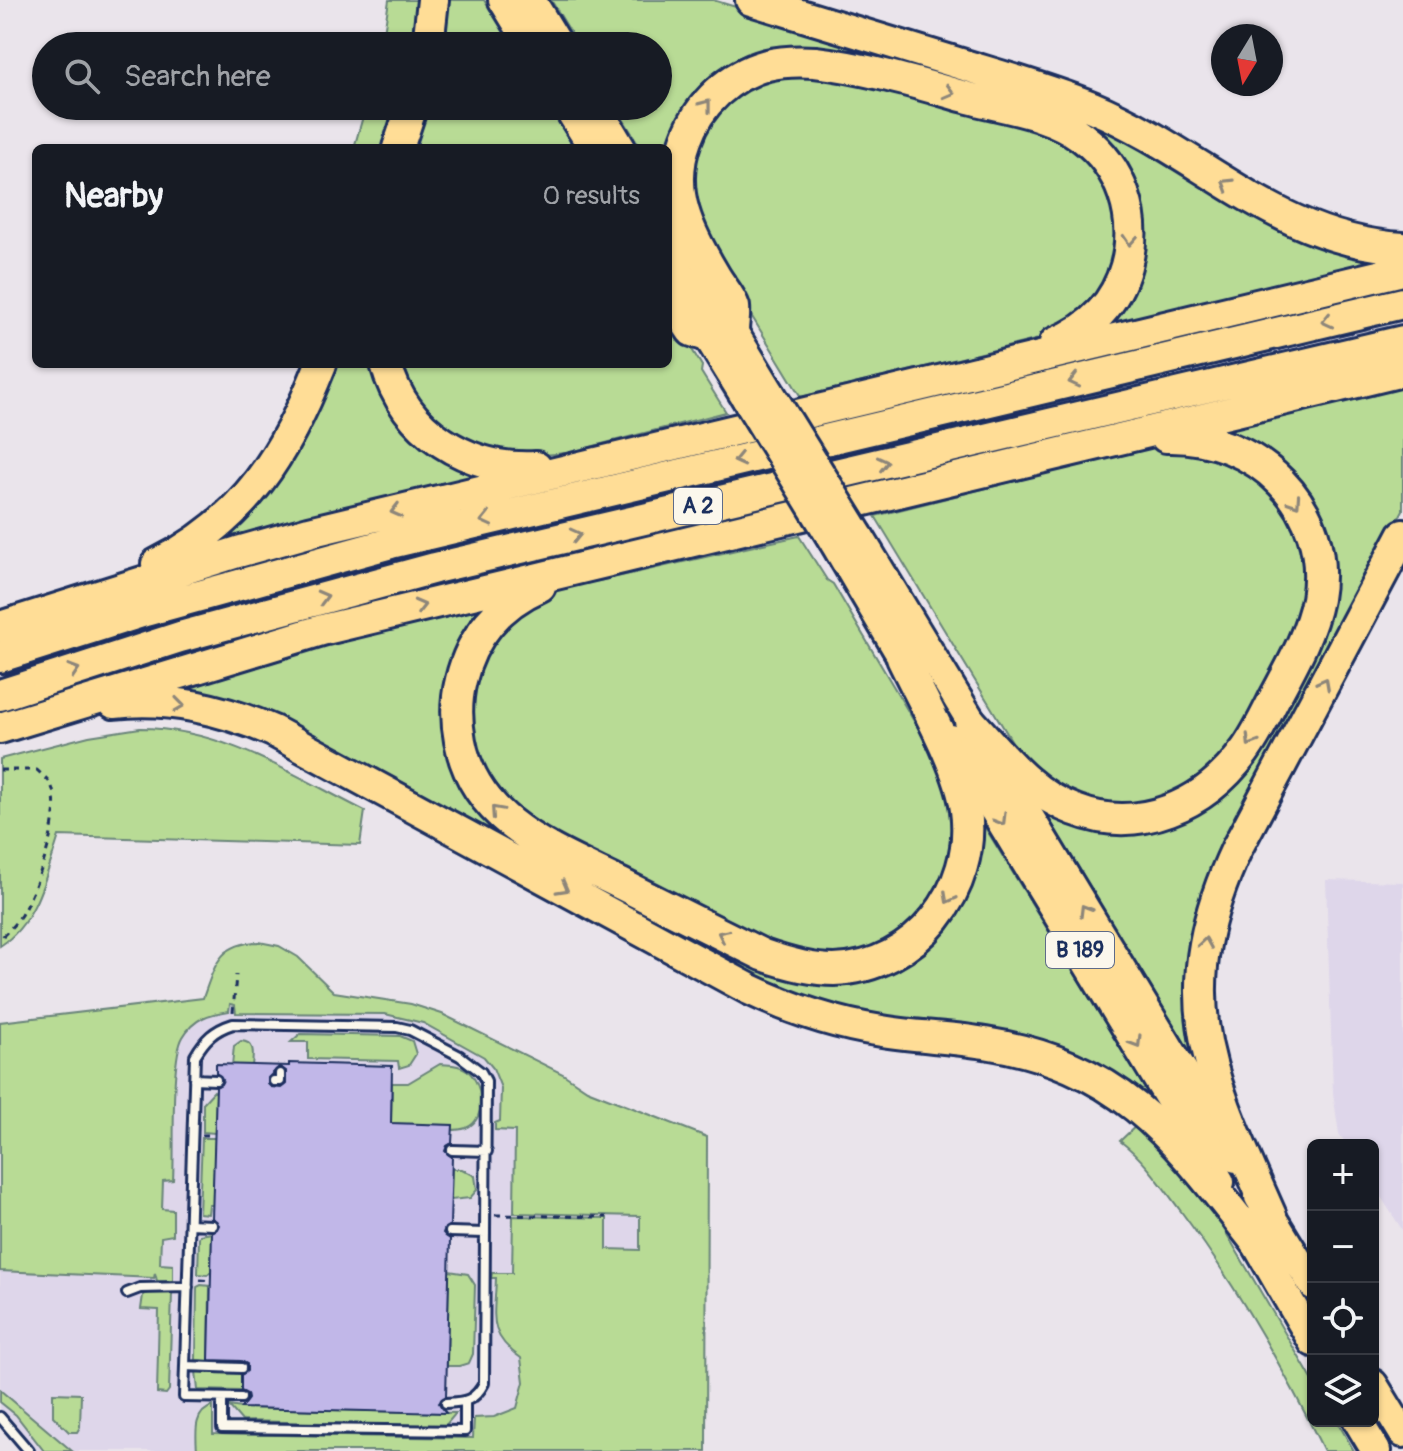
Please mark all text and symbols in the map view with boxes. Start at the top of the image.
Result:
north arrow [1211,24,1283,96]
search box [32,32,672,120]
icon: search [60,54,104,98]
text: Search here [124,58,271,95]
one-way arrow [941,83,955,100]
one-way arrow [696,100,711,115]
text: Nearby [64,175,163,218]
one-way arrow [1221,178,1236,193]
text: 0 results [543,180,640,212]
one-way arrow [1122,234,1139,247]
one-way arrow [1321,312,1334,329]
one-way arrow [1068,372,1082,389]
one-way arrow [733,451,747,468]
one-way arrow [876,455,890,472]
road number: A 2 [674,488,722,524]
one-way arrow [1286,493,1301,507]
one-way arrow [390,501,404,518]
one-way arrow [480,511,494,528]
one-way arrow [568,527,582,544]
one-way arrow [316,590,330,606]
one-way arrow [412,598,426,615]
one-way arrow [66,664,80,680]
one-way arrow [1315,676,1330,691]
one-way arrow [172,696,186,713]
one-way arrow [1245,733,1260,747]
one-way arrow [491,805,505,820]
one-way arrow [991,811,1007,826]
one-way arrow [555,878,570,893]
one-way arrow [944,890,959,905]
one-way arrow [1079,904,1094,919]
one-way arrow [716,929,731,945]
road number: B 189 [1046,932,1114,968]
one-way arrow [1196,936,1213,950]
one-way arrow [1127,1033,1142,1048]
map controls [1307,1139,1379,1427]
button: + [1307,1139,1379,1211]
button: − [1307,1211,1379,1283]
button: locate [1307,1283,1379,1355]
button: layers [1307,1355,1379,1427]

